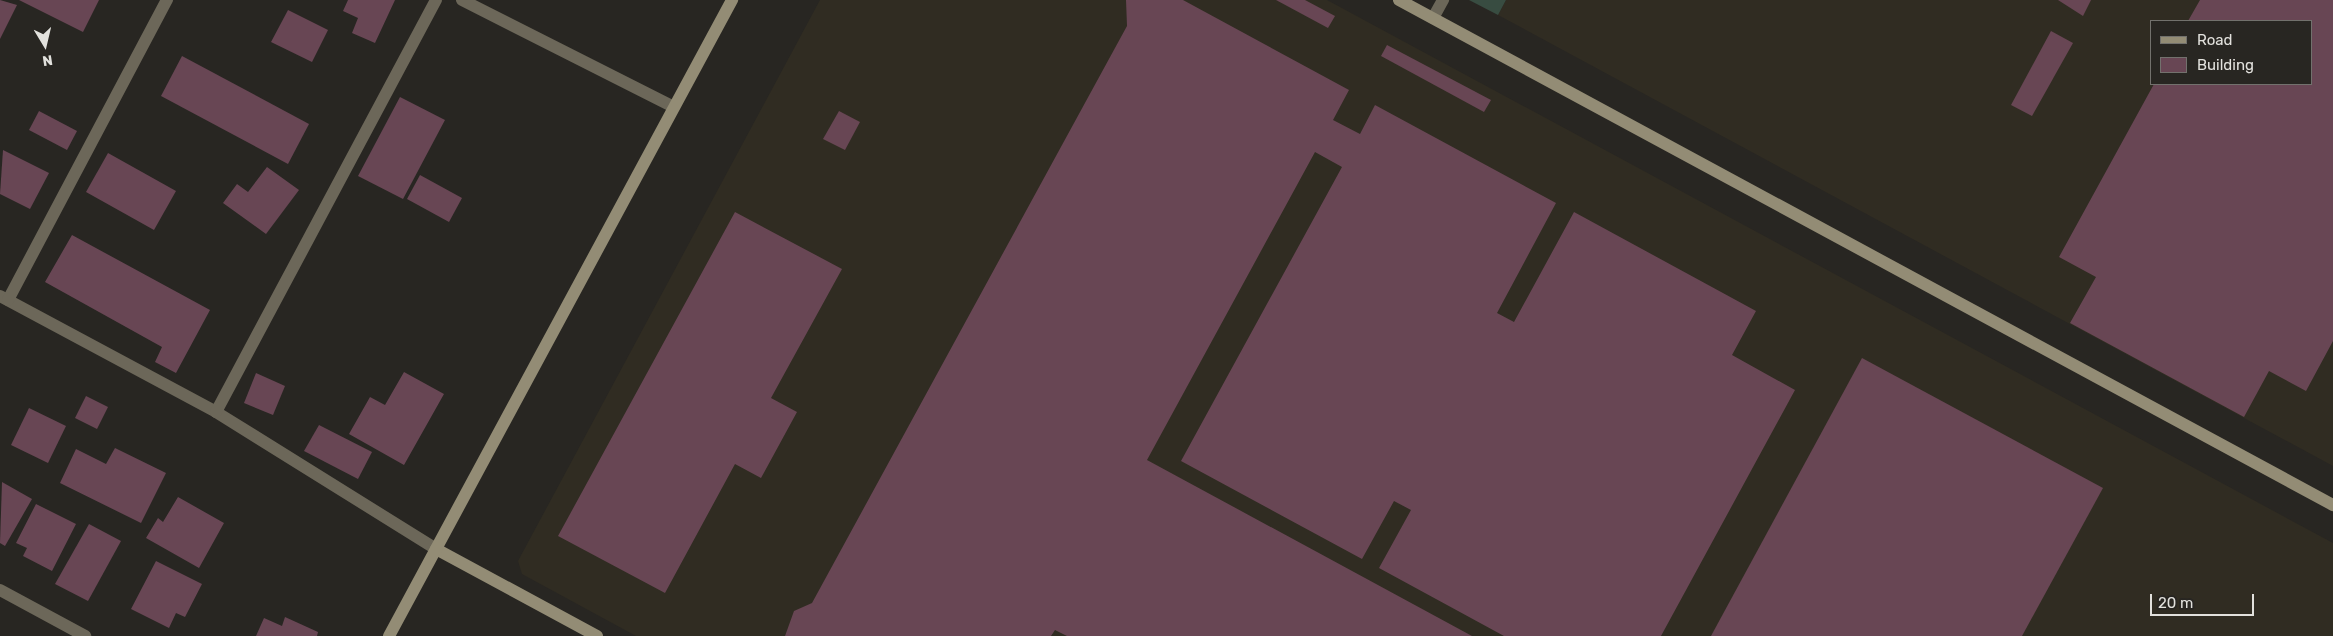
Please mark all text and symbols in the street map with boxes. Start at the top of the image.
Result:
north arrow [20,20,70,70]
legend [2150,20,2313,85]
text: Road [2197,31,2233,49]
text: N [41,51,54,69]
text: Building [2197,56,2254,74]
scale bar [2153,584,2257,616]
text: 20 m [2158,594,2193,612]

